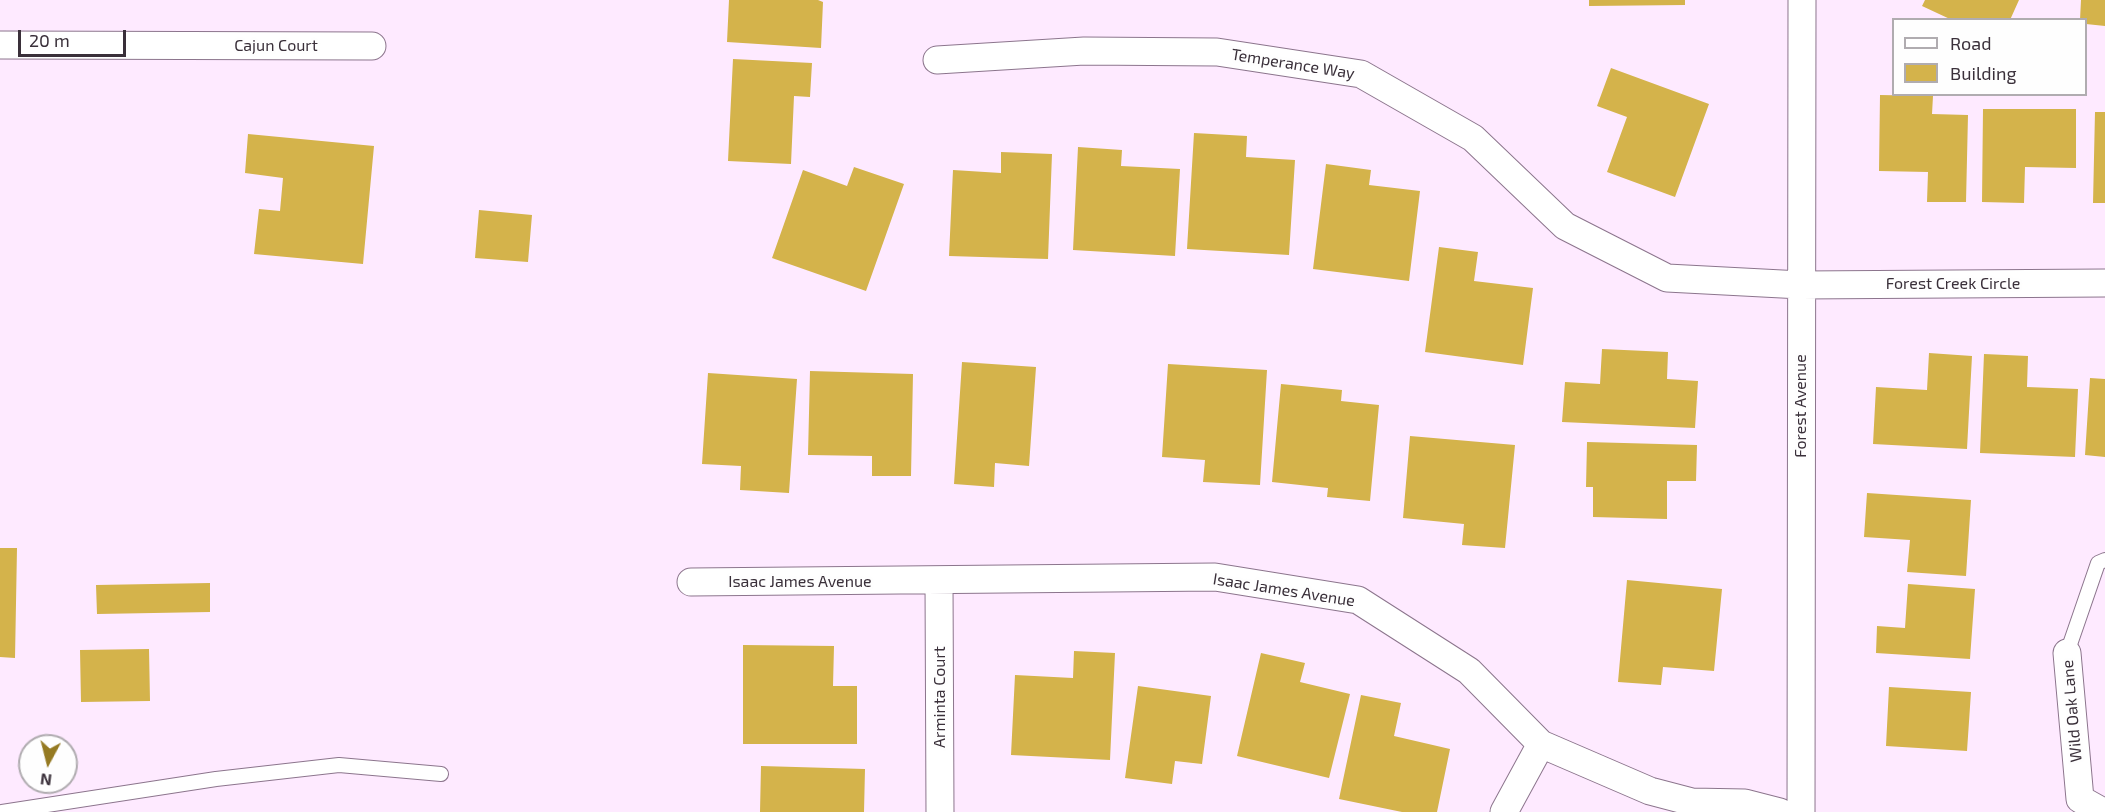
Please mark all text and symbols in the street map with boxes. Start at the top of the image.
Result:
scale bar [21,18,129,56]
legend [1892,18,2087,96]
text: 20 m [29,29,70,51]
text: Road [1950,32,1991,54]
street label: Cajun Court [234,36,318,56]
street label: Temperance Way [1230,45,1356,83]
text: Building [1950,62,2017,84]
street label: Forest Creek Circle [1886,274,2020,294]
street label: Forest Avenue [1791,354,1811,458]
street label: Isaac James Avenue [1212,569,1356,611]
street label: Isaac James Avenue [728,572,872,592]
street label: Arminta Court [930,646,950,748]
street label: Wild Oak Lane [2058,659,2086,763]
north arrow [18,734,78,794]
text: N [39,770,53,791]

